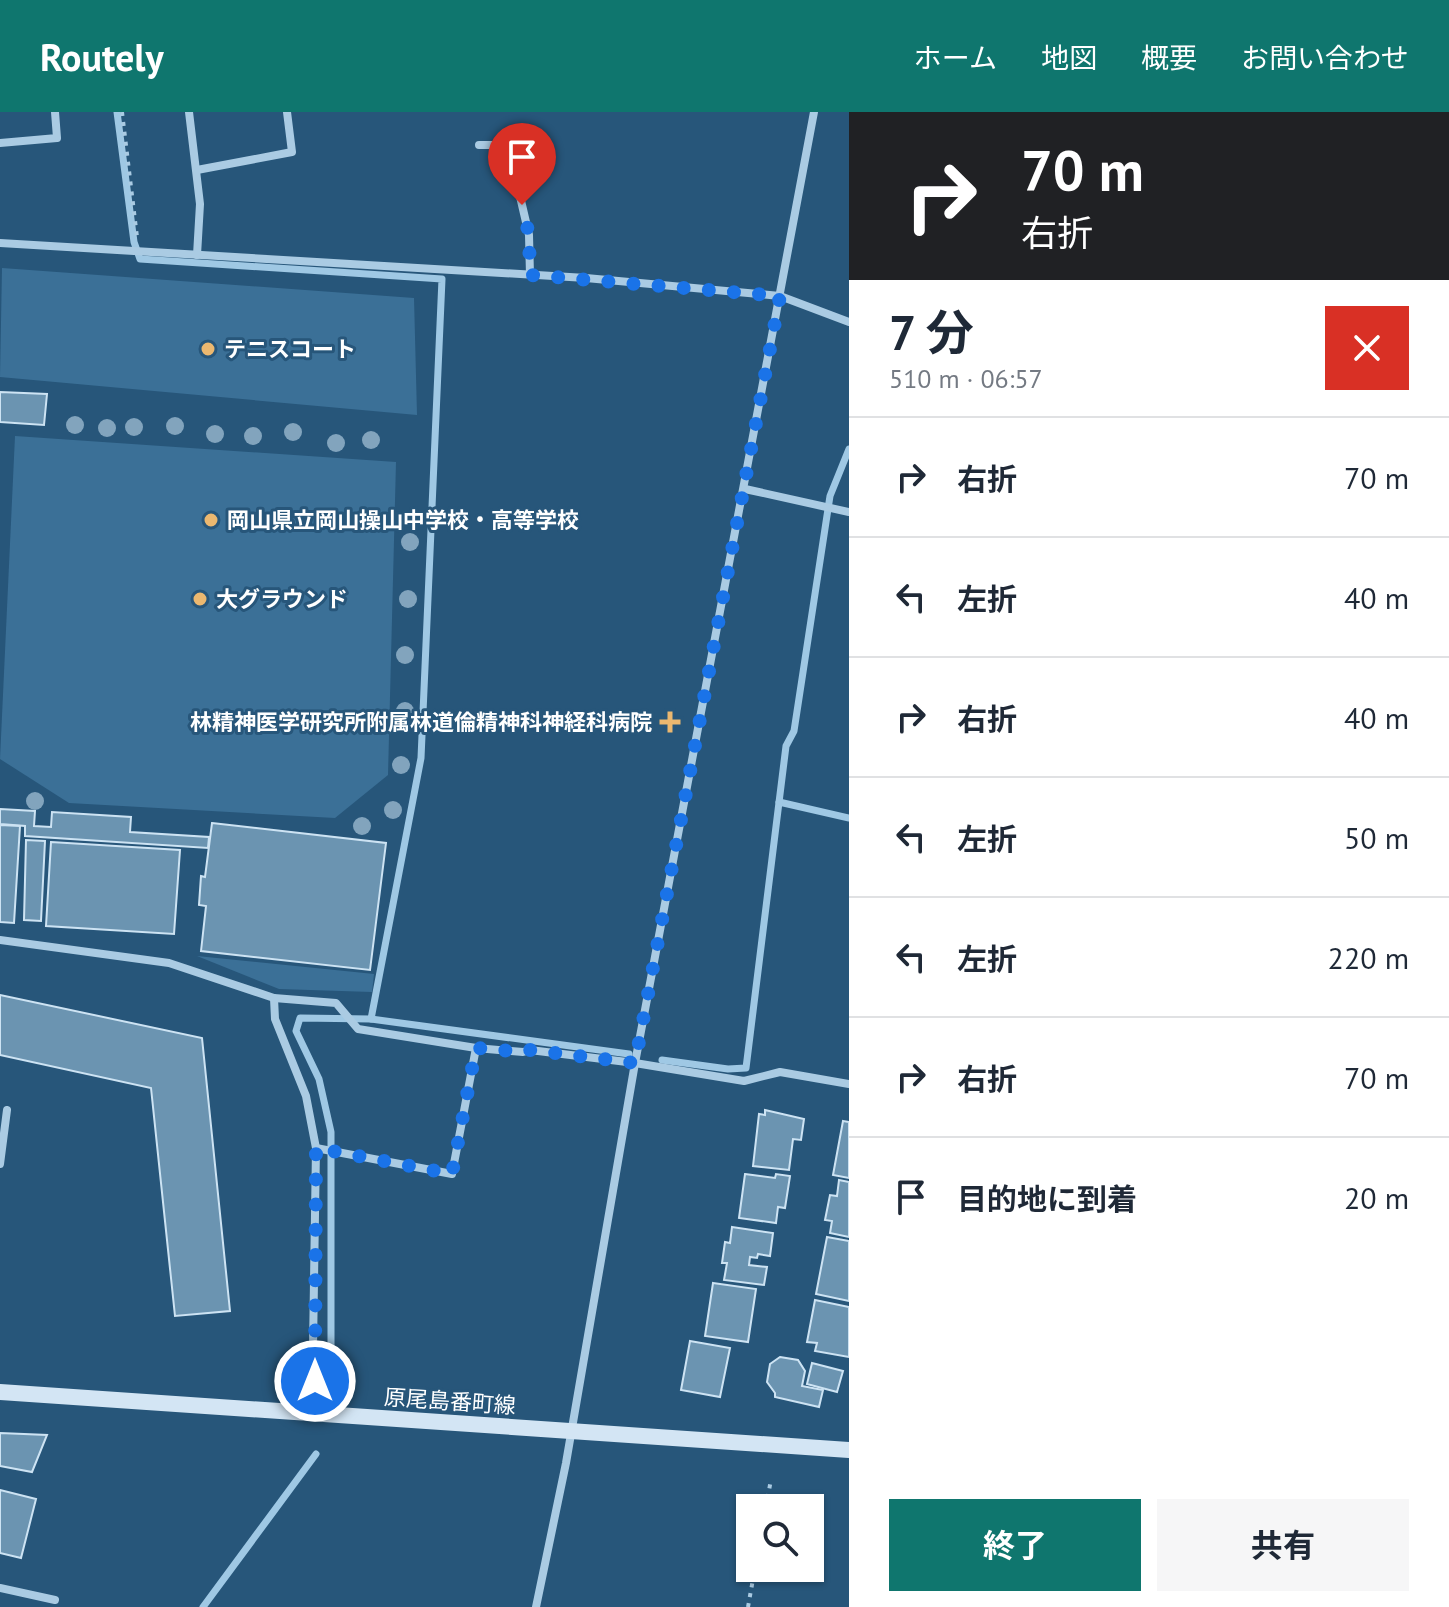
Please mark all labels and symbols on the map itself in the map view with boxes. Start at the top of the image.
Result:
pin [488,123,556,205]
place label: テニスコート [224,335,356,363]
marker: テニスコート [199,340,217,358]
place label: 岡山県立岡山操山中学校・高等学校 [227,506,579,534]
marker: 岡山県立岡山操山中学校・高等学校 [202,511,220,529]
place label: 大グラウンド [216,585,348,613]
marker: 大グラウンド [191,590,209,608]
place label: 林精神医学研究所附属林道倫精神科神経科病院 [190,708,652,736]
marker: 林精神医学研究所附属林道倫精神科神経科病院 [659,711,681,733]
position arrow [273,1339,357,1423]
street label: 原尾島番町線 [383,1382,517,1420]

